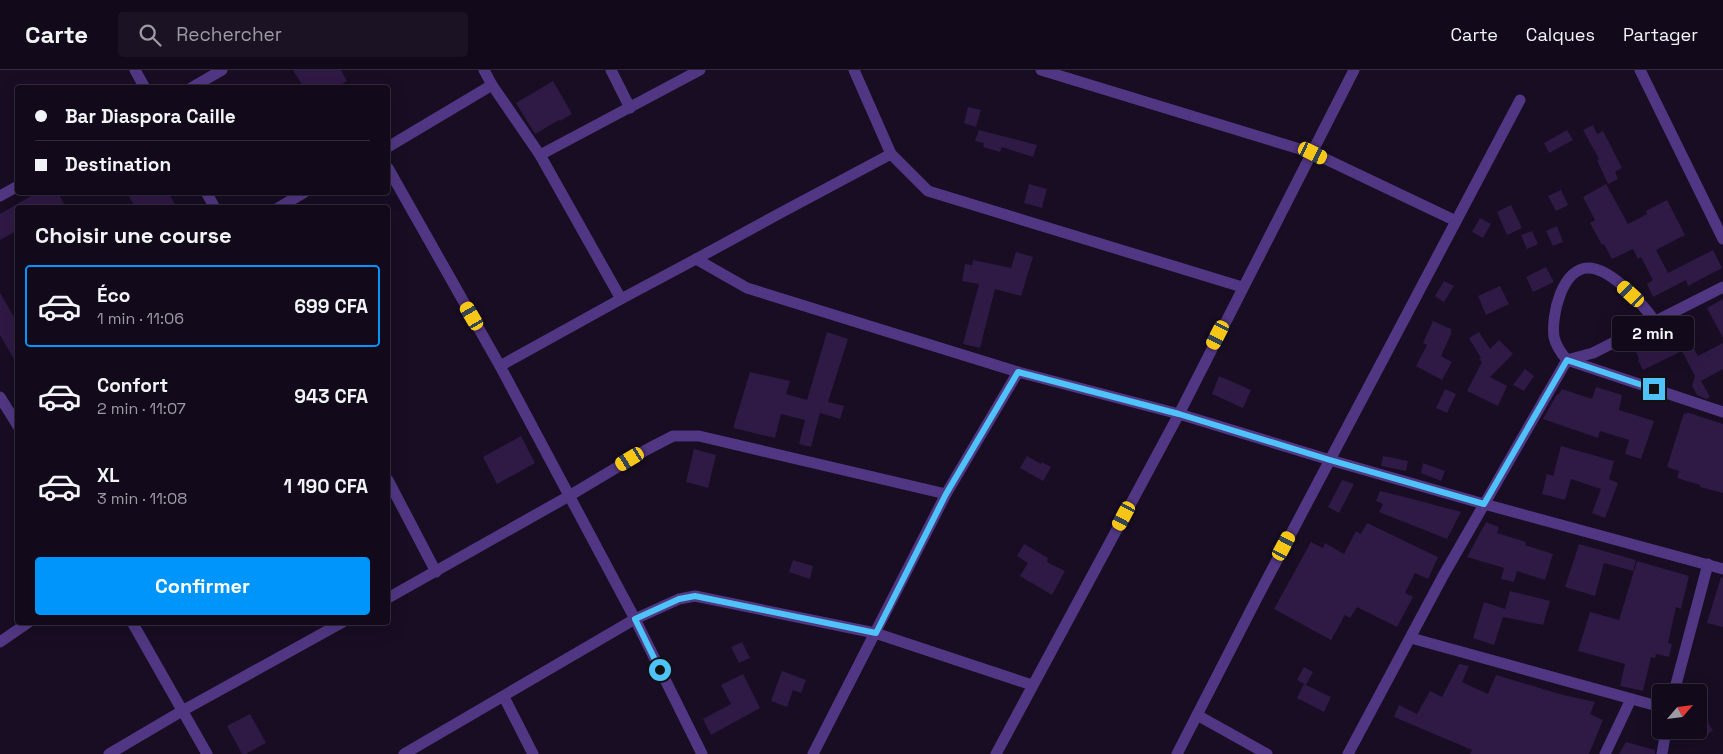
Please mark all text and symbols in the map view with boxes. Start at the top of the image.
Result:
search box [118,12,468,57]
text: Carte [25,19,88,50]
icon: search [136,21,164,49]
text: Rechercher [176,22,282,47]
text: Carte [1451,23,1498,46]
text: Calques [1526,23,1595,46]
text: Partager [1623,23,1698,46]
text: Bar Diaspora Caille [65,104,236,129]
car [1296,140,1329,166]
text: Destination [65,152,171,177]
text: Choisir une course [35,221,232,249]
car [1614,278,1647,310]
text: Éco [97,283,130,308]
icon: car [37,284,82,329]
text: 699 CFA [294,294,368,319]
car [458,299,485,333]
text: 1 min · 11:06 [97,308,184,329]
callout: 2 min [1613,316,1695,352]
car [1204,318,1231,352]
text: 2 min [1632,323,1674,344]
text: Confort [97,373,168,398]
icon: car [37,374,82,419]
route end [1643,378,1665,400]
text: 943 CFA [294,384,368,409]
text: 2 min · 11:07 [97,398,186,419]
car [613,445,646,473]
text: XL [97,463,120,488]
icon: car [37,464,82,509]
text: 1 190 CFA [284,474,368,499]
text: 3 min · 11:08 [97,488,187,509]
car [1110,499,1137,533]
car [1270,529,1297,563]
button: Confirmer [35,557,370,615]
route start [649,659,671,681]
north arrow [1652,684,1708,739]
map controls [1652,684,1707,739]

